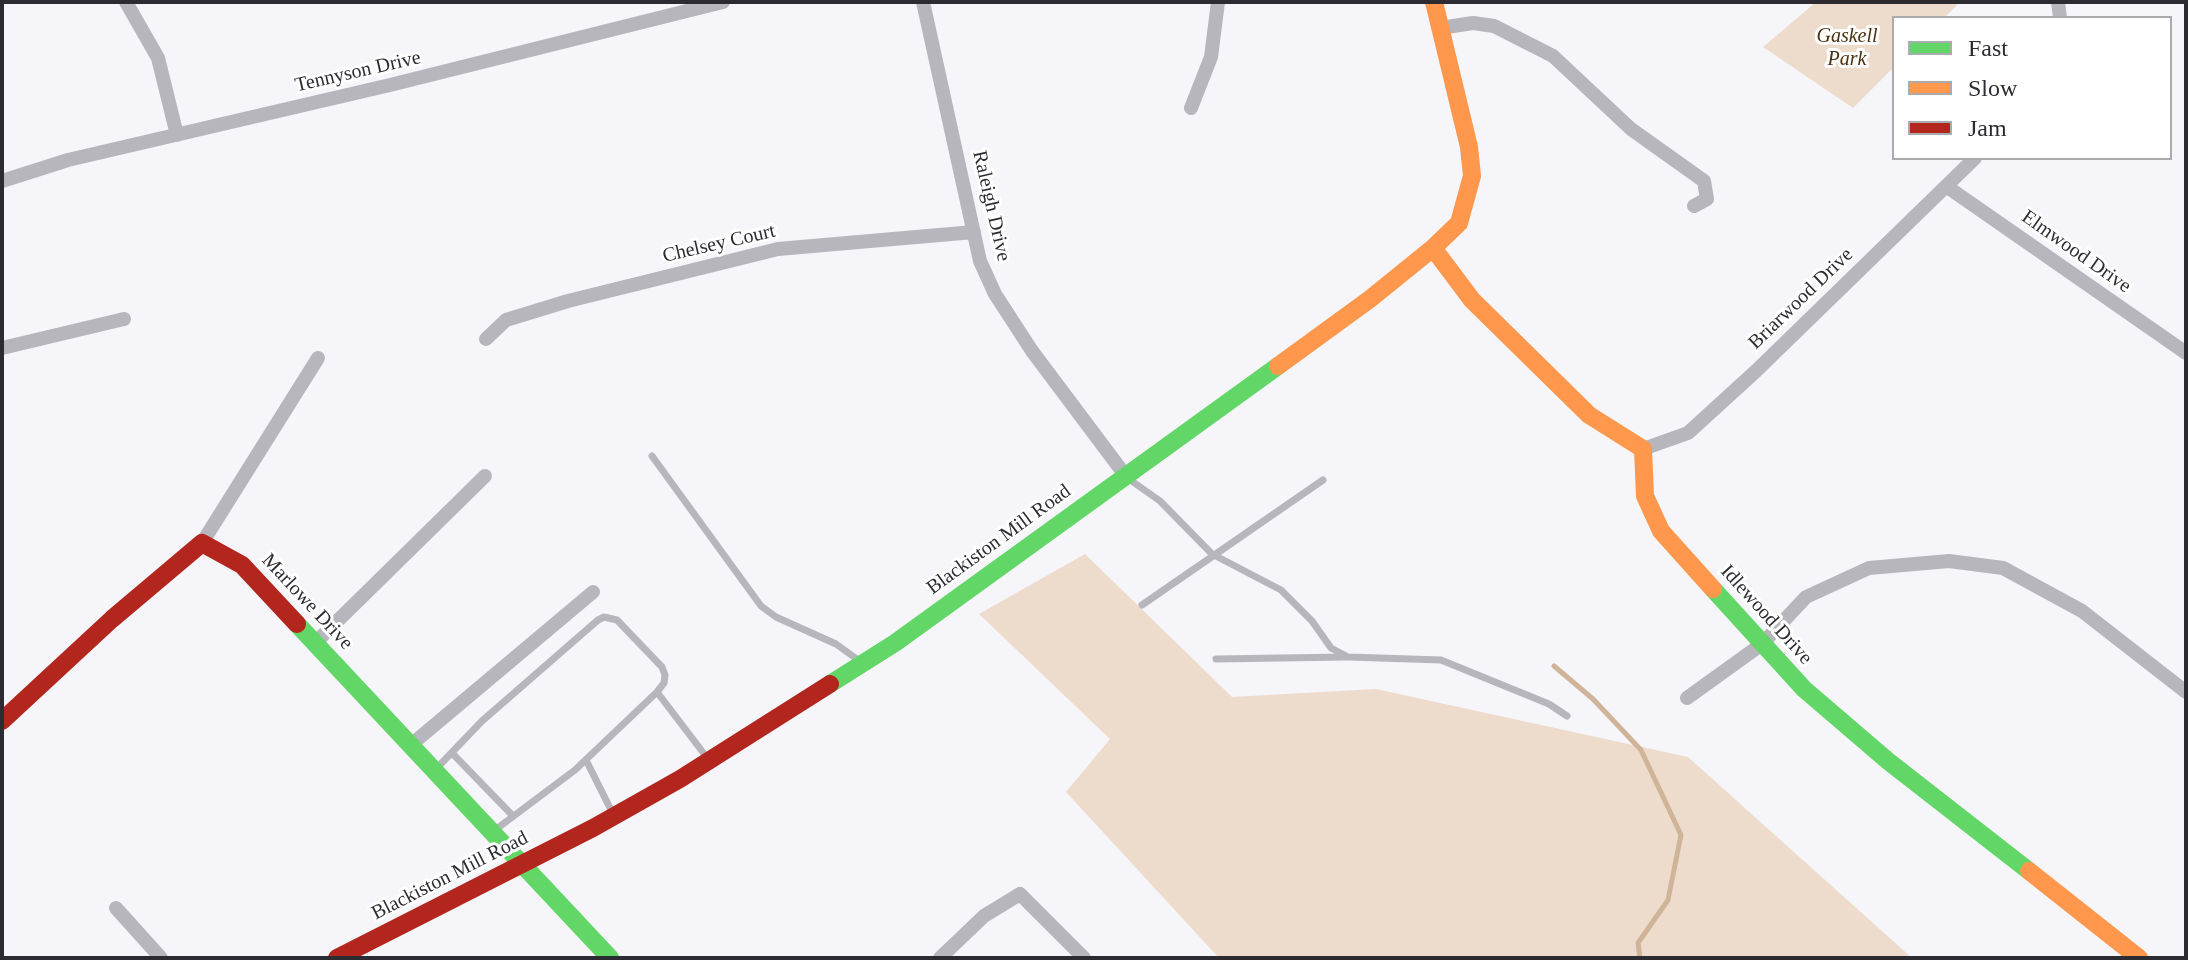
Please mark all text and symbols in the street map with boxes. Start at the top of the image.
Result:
legend [1892,16,2172,160]
park label: Gaskell Park [1816,25,1878,72]
text: Fast [1968,35,2008,61]
street label: Tennyson Drive [293,46,423,98]
text: Slow [1968,75,2017,101]
text: Jam [1968,115,2007,141]
street label: Raleigh Drive [967,148,1015,264]
street label: Elmwood Drive [2017,205,2135,299]
street label: Chelsey Court [660,219,778,269]
street label: Briarwood Drive [1744,243,1858,355]
street label: Blackiston Mill Road [922,480,1076,600]
street label: Marlowe Drive [256,549,358,655]
street label: Idlewood Drive [1715,560,1817,670]
street label: Blackiston Mill Road [368,826,532,926]

